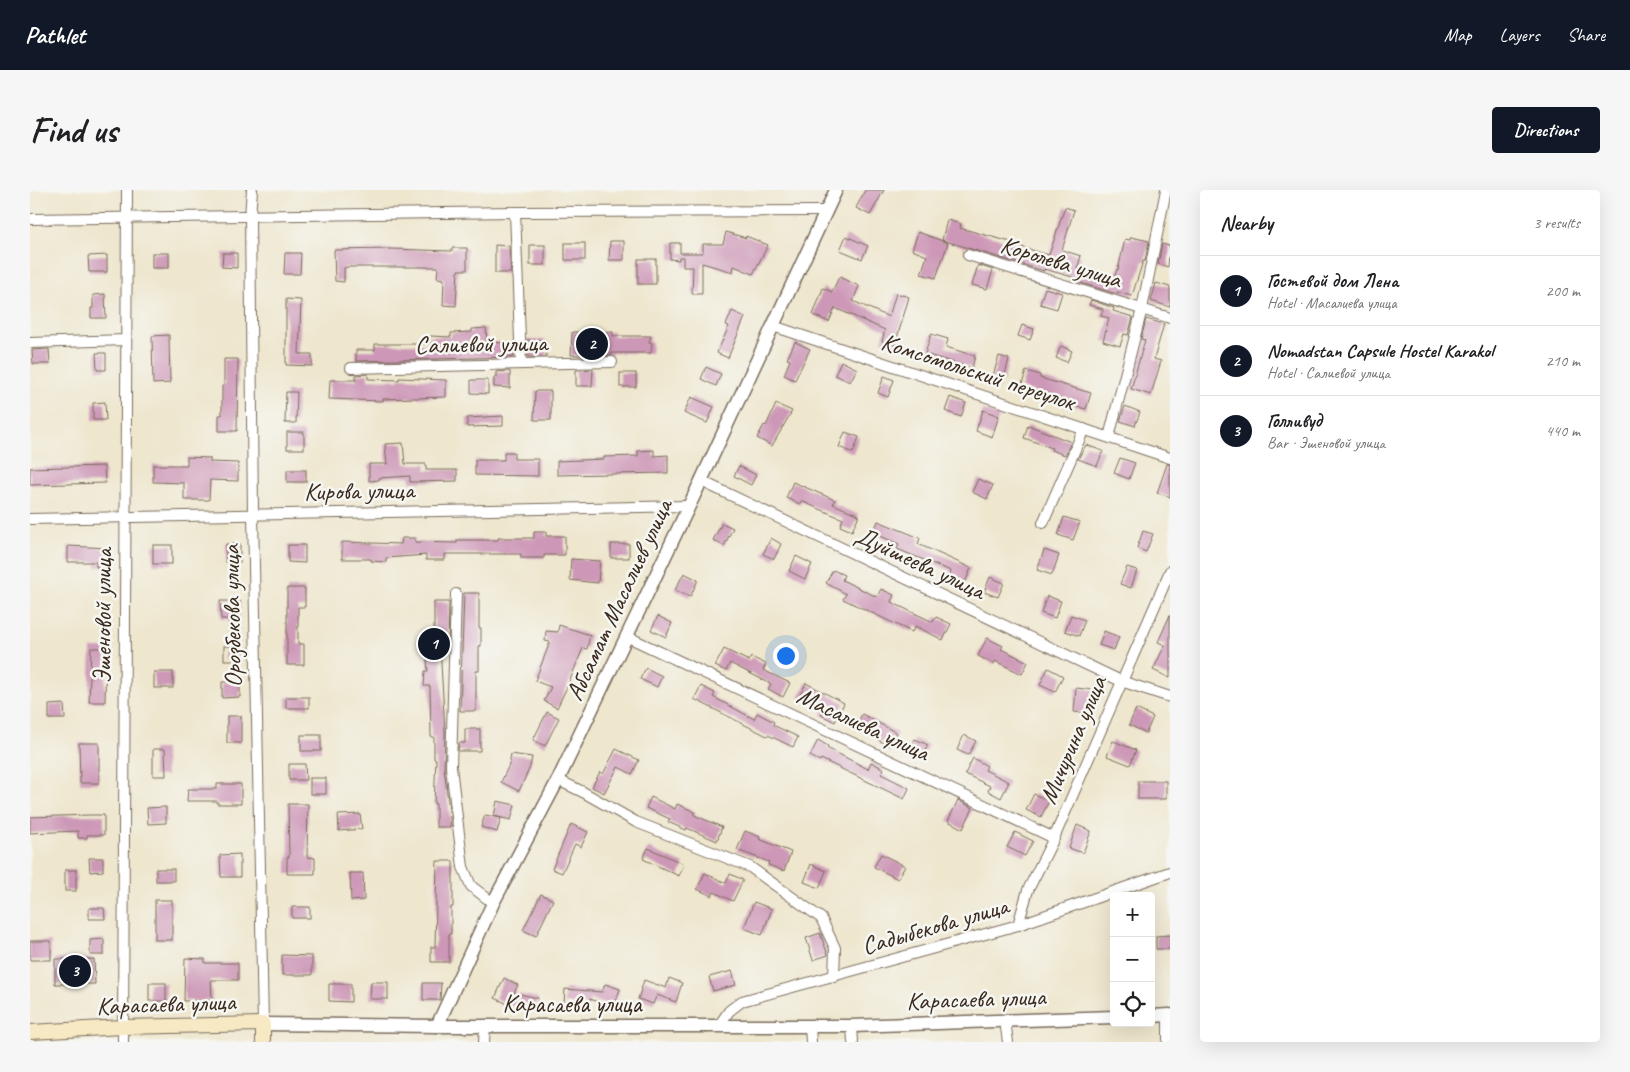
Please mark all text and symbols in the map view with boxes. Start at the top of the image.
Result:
text: Pathlet [25,20,85,50]
text: Map [1444,24,1472,46]
text: Layers [1500,24,1539,46]
text: Share [1567,24,1605,46]
button: Directions [1492,107,1600,153]
text: Find us [30,108,117,153]
text: Nearby [1220,210,1273,236]
text: 3 results [1533,213,1580,233]
street label: Королева улица [997,228,1127,296]
text: Гостевой дом Лена [1267,269,1398,293]
text: 1 [1232,281,1240,301]
text: 200 m [1546,281,1580,301]
text: Hotel · Масалиева улица [1267,293,1397,313]
pin: 2 [576,325,608,363]
street label: Комсомольский переулок [877,326,1081,419]
street label: Салиевой улица [415,327,550,361]
text: Nomadstan Capsule Hostel Karakol [1267,339,1493,363]
text: 2 [1232,351,1240,371]
text: 210 m [1546,351,1580,371]
text: Hotel · Салиевой улица [1267,363,1390,383]
text: Голливуд [1267,409,1322,433]
text: 3 [1232,421,1240,441]
text: 440 m [1546,421,1580,441]
text: Bar · Эшеновой улица [1267,433,1385,453]
street label: Кирова улица [304,474,417,508]
street label: Абсамат Масалиев улица [558,492,681,706]
street label: Дуйшеева улица [850,519,992,608]
street label: Орозбекова улица [215,542,249,688]
street label: Эшеновой улица [87,546,119,683]
pin: 1 [418,625,450,663]
your location [773,643,799,669]
street label: Мичурина улица [1032,670,1115,809]
street label: Масалиева улица [792,679,936,769]
street label: Садыбекова улица [858,889,1014,962]
map controls [1110,892,1155,1027]
button: + [1110,892,1155,937]
button: − [1110,937,1155,982]
pin: 3 [59,952,91,990]
street label: Карасаева улица [906,981,1048,1017]
button: locate [1110,982,1155,1027]
street label: Карасаева улица [96,986,238,1022]
street label: Карасаева улица [503,988,643,1020]

